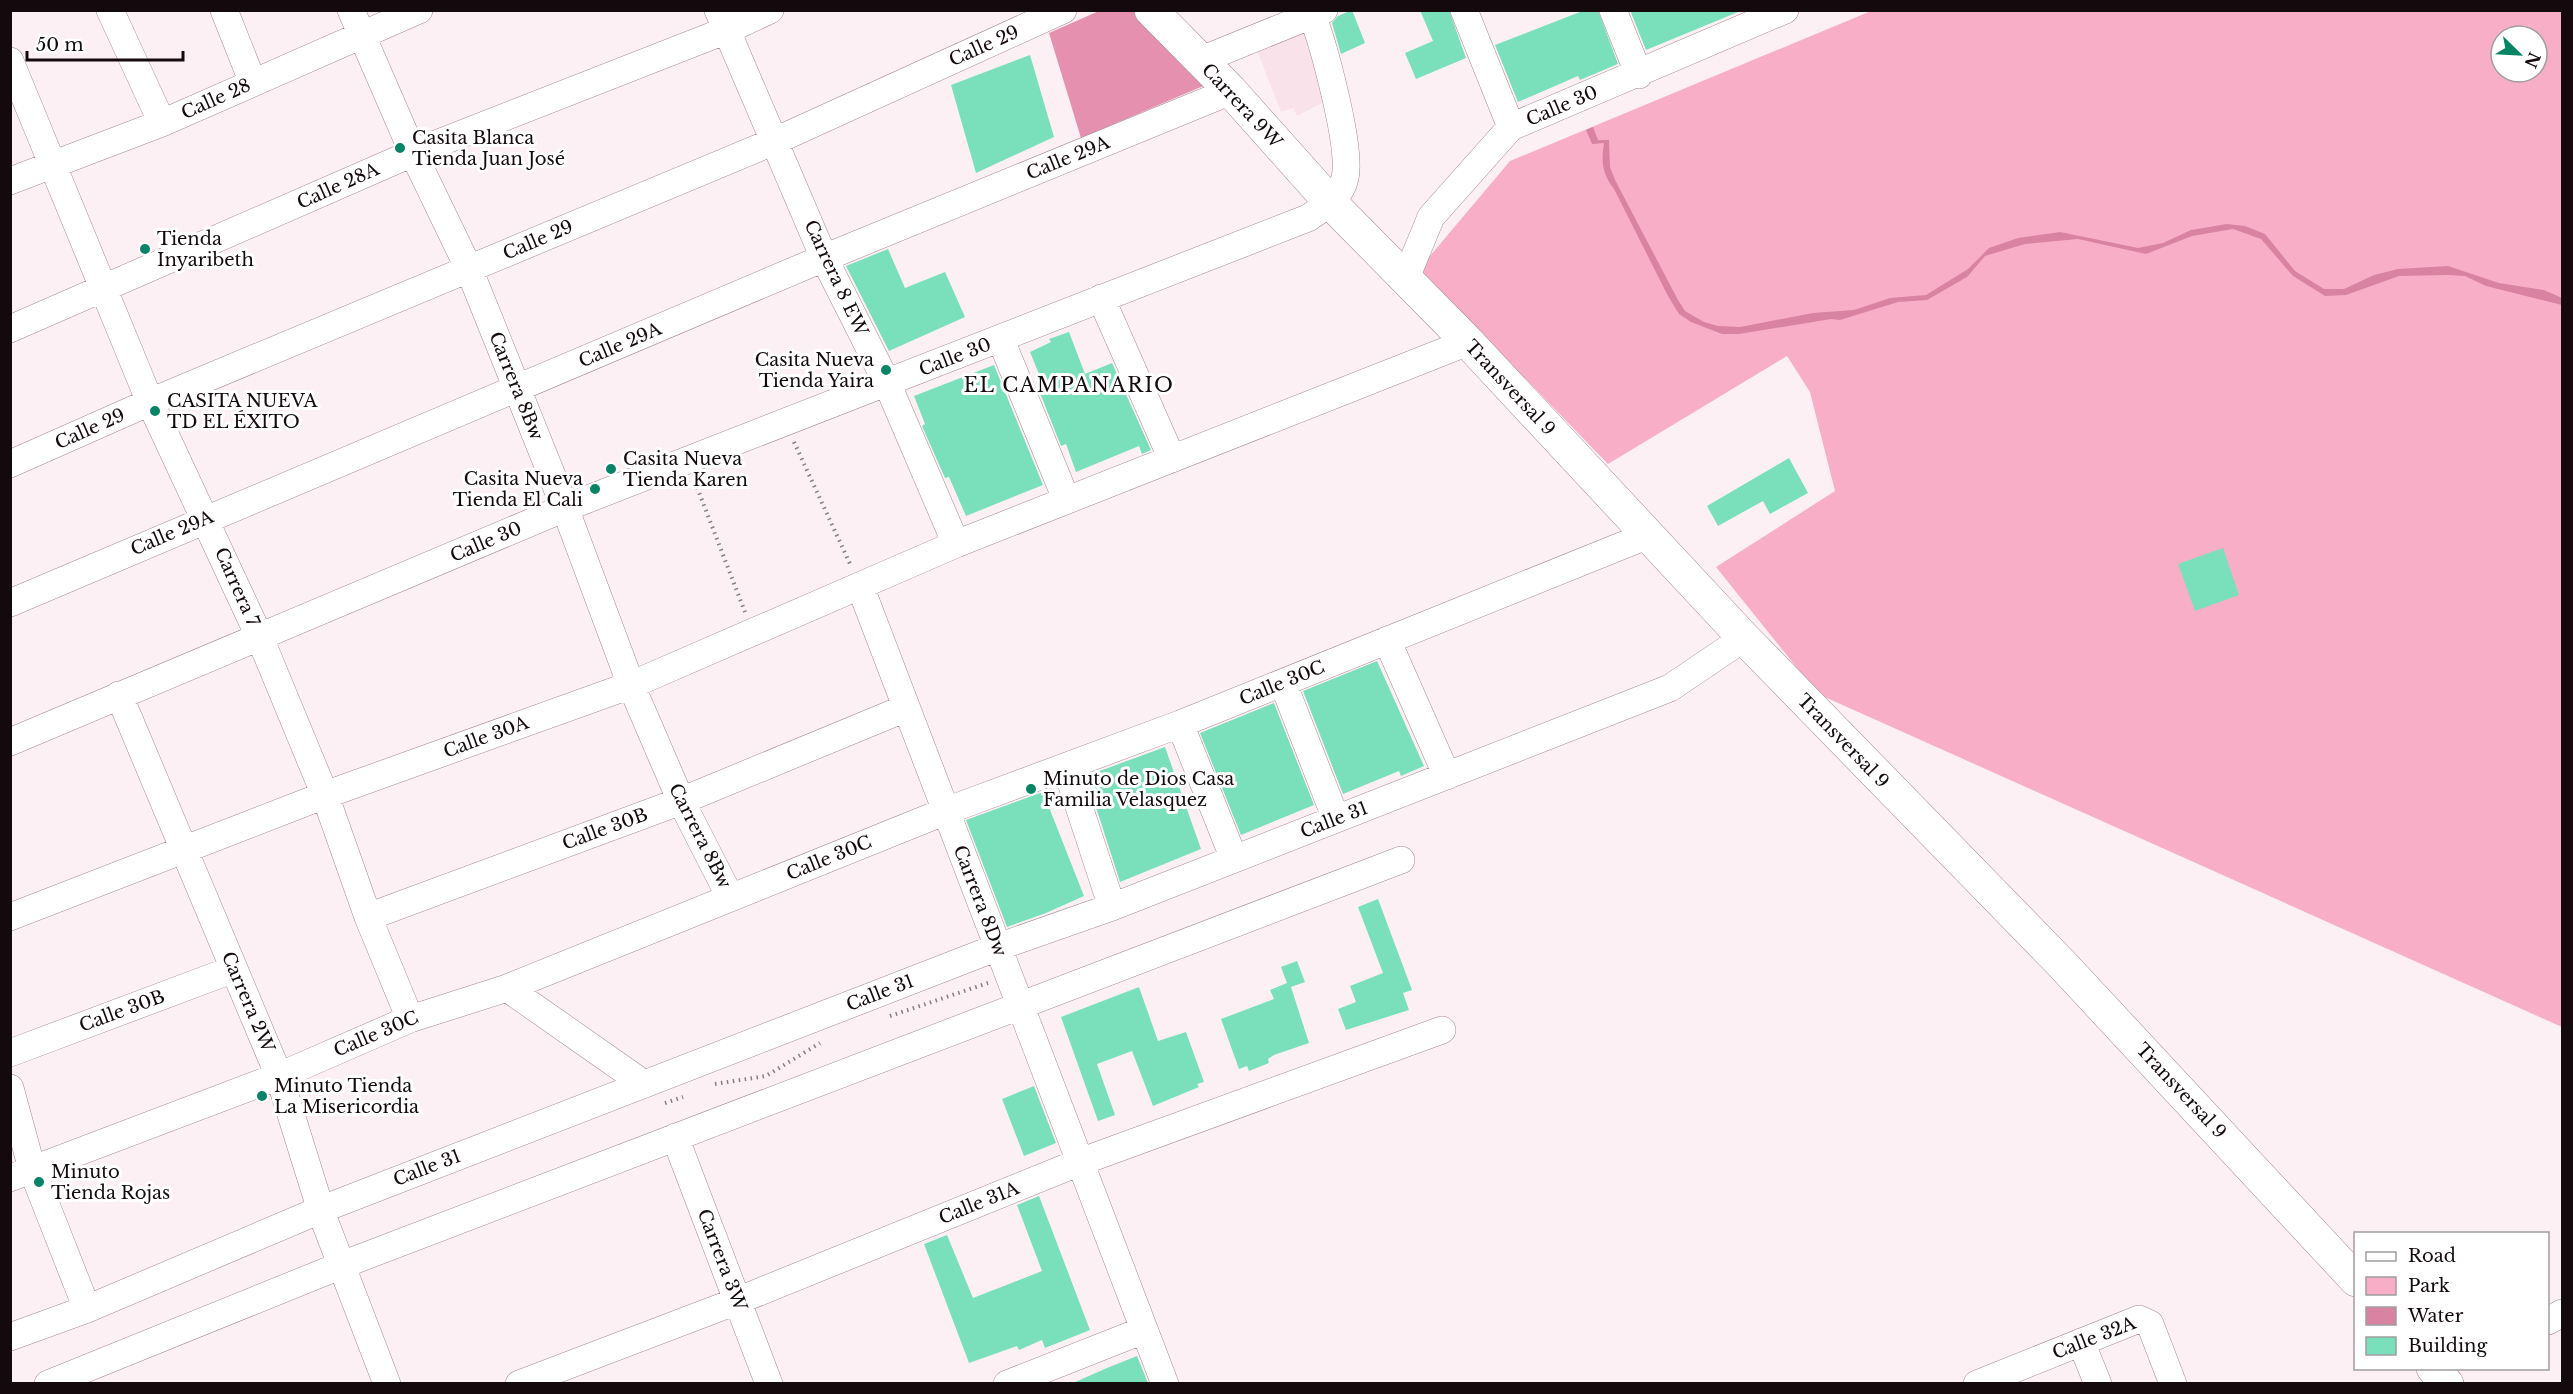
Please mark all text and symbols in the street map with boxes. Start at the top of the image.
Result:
street label: Calle 29 [946,21,1022,71]
scale bar [27,24,183,62]
north arrow [2489,24,2549,84]
text: 50 m [36,34,84,56]
text: N [2521,49,2545,71]
street label: Carrera 9W [1197,59,1287,154]
street label: Calle 28 [178,74,254,124]
street label: Calle 30 [1523,81,1601,131]
place label: Casita Blanca Tienda Juan José [412,127,565,170]
street label: Calle 29A [1023,131,1114,185]
marker: Casita Blanca Tienda Juan José [393,141,407,155]
street label: Calle 28A [294,158,383,214]
street label: Calle 29 [500,215,576,265]
street label: Carrera 8 EW [800,216,873,340]
place label: Tienda Inyaribeth [157,228,254,271]
marker: Tienda Inyaribeth [138,242,152,256]
street label: Calle 29A [575,317,666,372]
street label: Carrera 8Bw [484,329,548,444]
street label: Calle 30 [916,333,994,381]
street label: Transversal 9 [1460,336,1560,440]
place label: Casita Nueva Tienda Yaira [755,349,874,392]
marker: Casita Nueva Tienda Yaira [879,363,893,377]
district label: EL CAMPANARIO [964,373,1174,397]
place label: CASITA NUEVA TD EL ÉXITO [167,390,318,433]
street label: Calle 29 [52,404,128,454]
marker: CASITA NUEVA TD EL ÉXITO [148,404,162,418]
place label: Casita Nueva Tienda Karen [623,448,748,491]
marker: Casita Nueva Tienda Karen [604,462,618,476]
place label: Casita Nueva Tienda El Cali [453,468,583,511]
marker: Casita Nueva Tienda El Cali [588,482,602,496]
street label: Calle 29A [127,505,218,560]
street label: Calle 30 [447,517,525,567]
street label: Carrera 7 [210,544,265,631]
street label: Calle 30C [1236,656,1328,710]
street label: Transversal 9 [1793,689,1893,793]
street label: Calle 30A [440,711,533,763]
place label: Minuto de Dios Casa Familia Velasquez [1043,768,1234,811]
street label: Carrera 8Bw [664,780,736,893]
marker: Minuto de Dios Casa Familia Velasquez [1024,782,1038,796]
street label: Calle 31 [1297,797,1371,843]
street label: Calle 30B [559,803,651,855]
street label: Calle 30C [783,831,875,885]
street label: Carrera 8Dw [949,842,1012,960]
street label: Carrera 2W [217,948,279,1057]
street label: Calle 31 [843,970,917,1016]
street label: Calle 30B [76,985,168,1037]
street label: Calle 30C [330,1006,422,1062]
street label: Transversal 9 [2131,1039,2231,1143]
place label: Minuto Tienda La Misericordia [274,1075,419,1118]
marker: Minuto Tienda La Misericordia [255,1089,269,1103]
street label: Calle 31 [390,1145,464,1191]
place label: Minuto Tienda Rojas [51,1161,170,1204]
marker: Minuto Tienda Rojas [32,1175,46,1189]
street label: Calle 31A [936,1177,1023,1229]
street label: Carrera 3W [692,1206,752,1315]
legend [2354,1232,2549,1370]
text: Road [2408,1245,2456,1267]
text: Park [2408,1275,2450,1297]
text: Water [2407,1305,2464,1327]
street label: Calle 32A [2049,1312,2140,1364]
text: Building [2408,1335,2487,1357]

